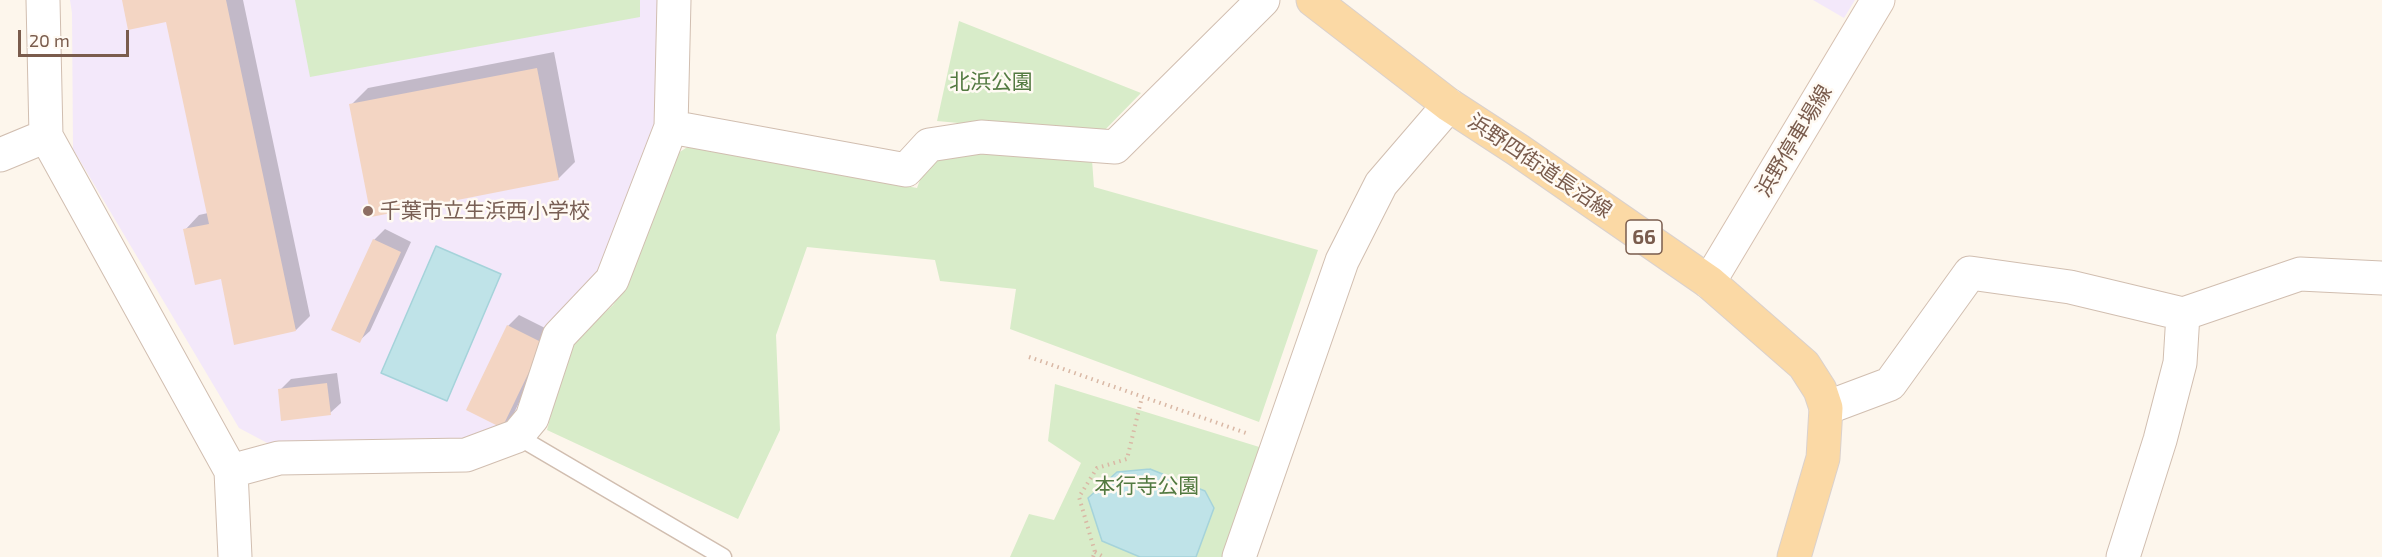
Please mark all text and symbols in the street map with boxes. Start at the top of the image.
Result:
scale bar [21,18,132,56]
text: 20 m [29,29,70,51]
park label: 北浜公園 [949,69,1033,95]
street label: 浜野停車場線 [1751,81,1837,201]
street label: 浜野四街道長沼線 [1463,109,1617,223]
place label: 千葉市立生浜西小学校 [380,198,590,224]
marker: 千葉市立生浜西小学校 [361,204,375,218]
road number: 66 [1626,220,1662,254]
park label: 本行寺公園 [1095,473,1199,499]

